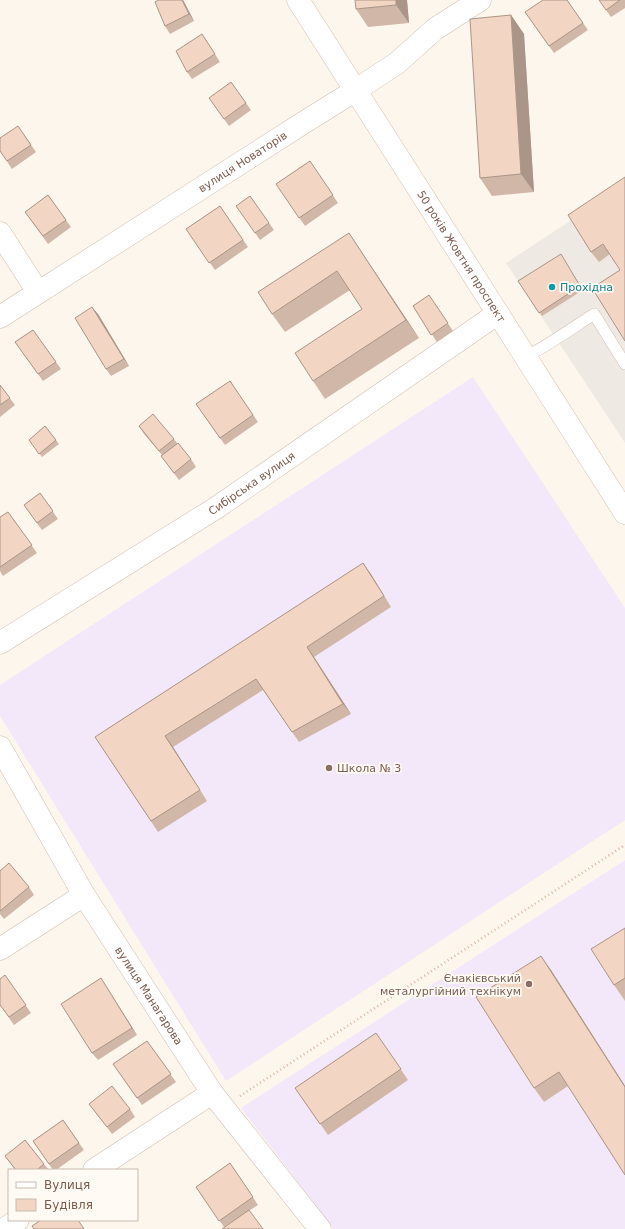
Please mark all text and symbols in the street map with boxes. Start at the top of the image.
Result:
street label: вулиця Новаторів [196,129,289,195]
street label: 50 років Жовтня проспект [415,188,509,325]
place label: Прохідна [560,281,613,294]
marker: Прохідна [547,282,557,292]
street label: Сибірська вулиця [206,449,297,518]
place label: Школа № 3 [337,762,401,775]
marker: Школа № 3 [324,763,334,773]
street label: вулиця Манагарова [113,944,186,1047]
place label: Єнакієвський металургійний технікум [380,972,521,998]
marker: Єнакієвський металургійний технікум [524,979,534,989]
legend [8,1169,138,1221]
text: Вулиця [44,1178,90,1192]
text: Будівля [44,1198,93,1212]

